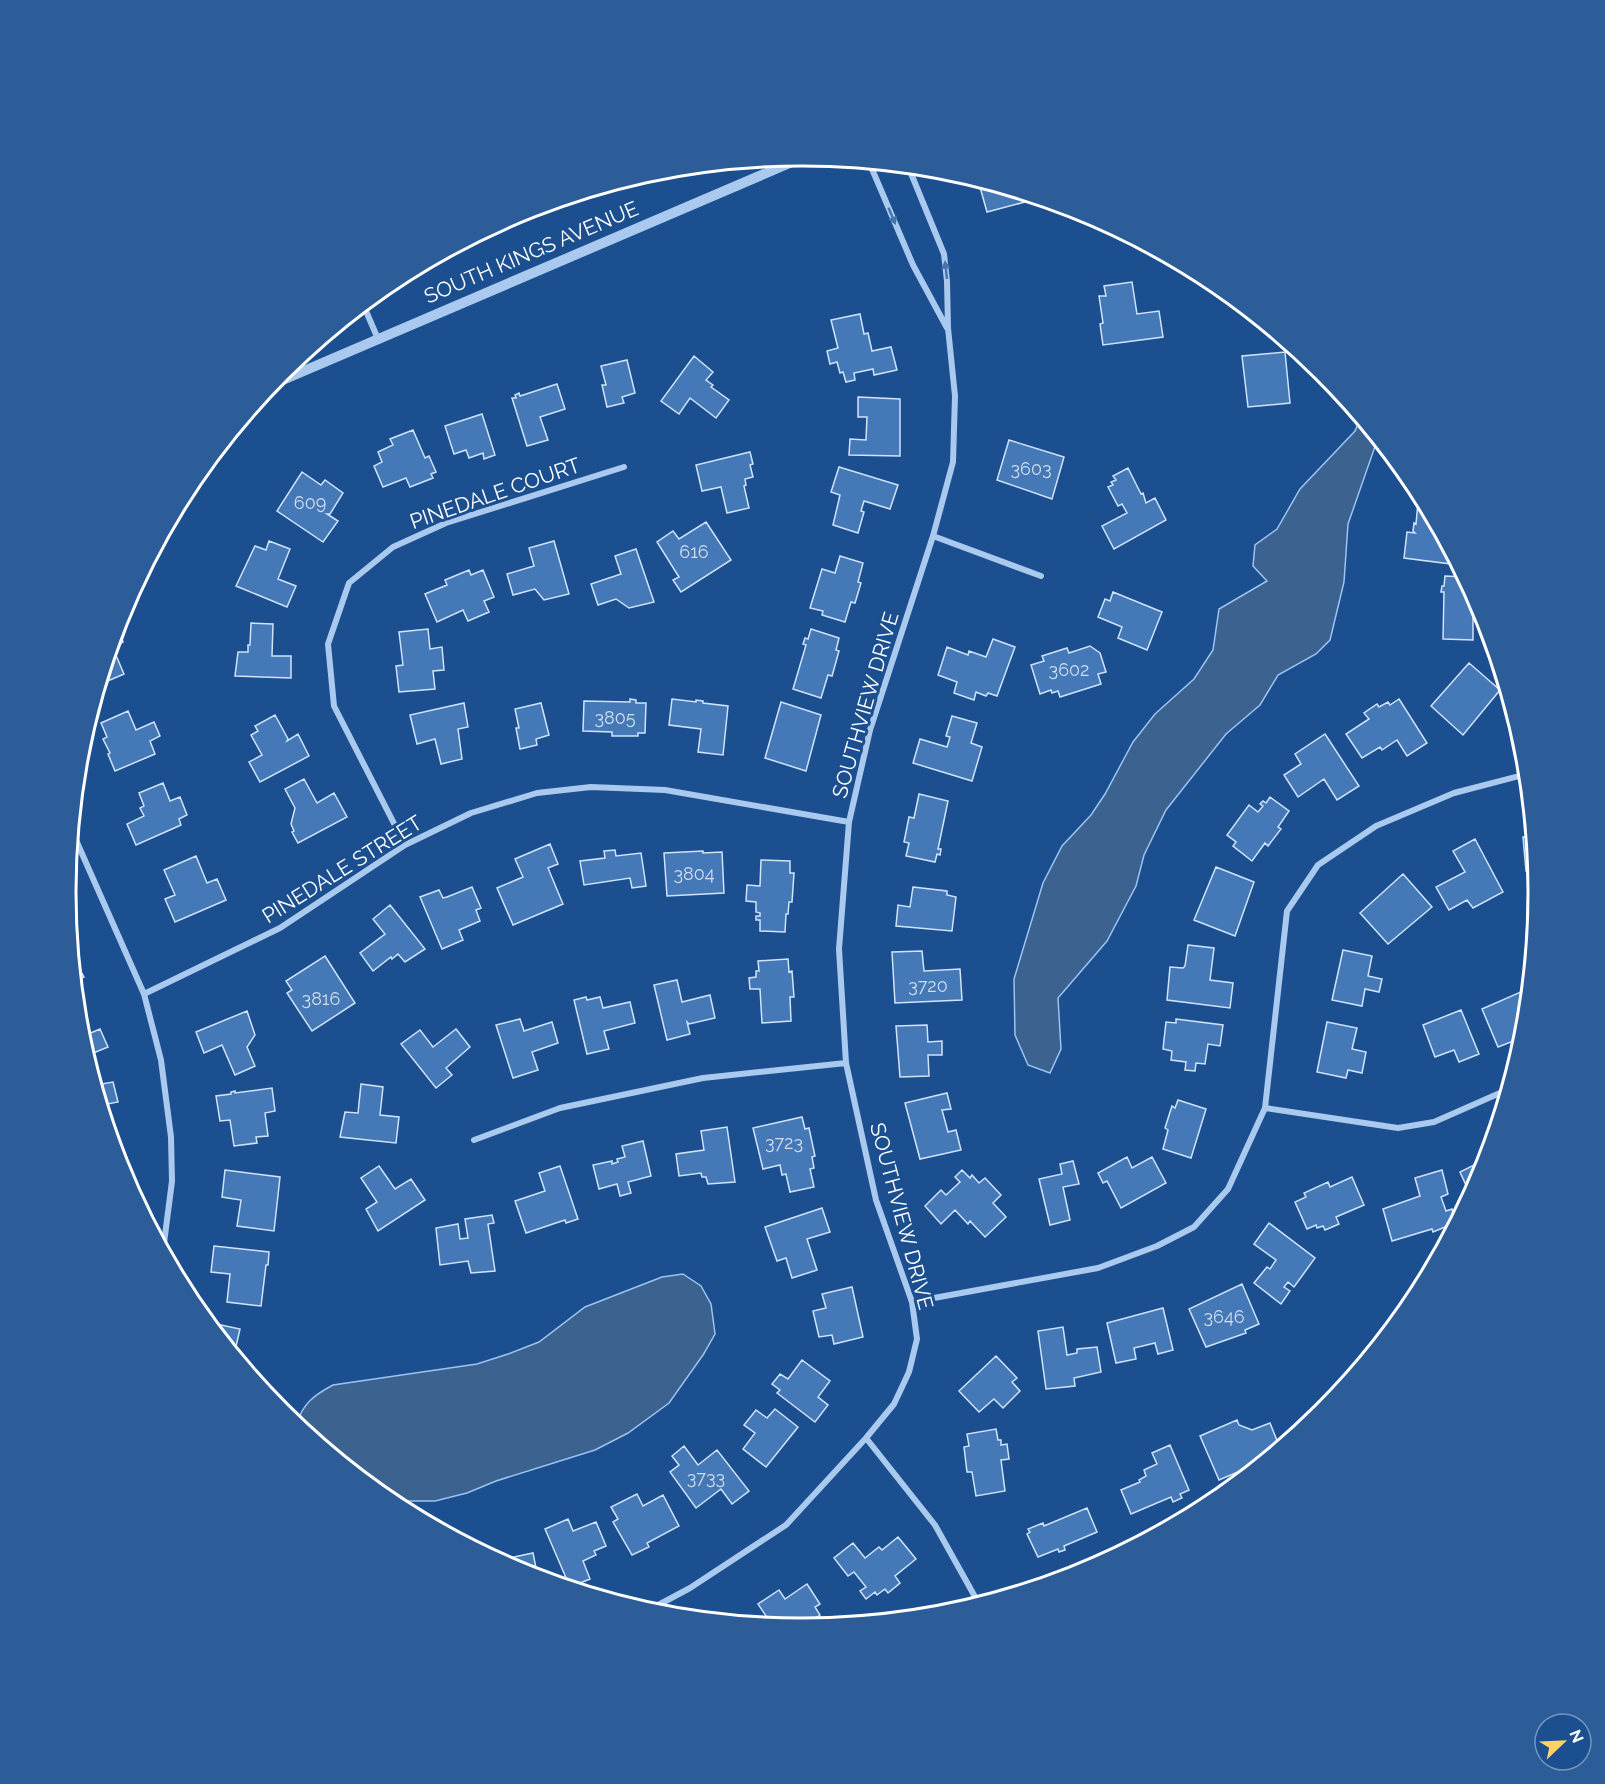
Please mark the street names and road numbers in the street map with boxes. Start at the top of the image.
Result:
street label: SOUTH KINGS AVENUE [420,195,642,309]
street label: PINEDALE COURT [406,452,584,534]
street label: SOUTHVIEW DRIVE [826,609,904,801]
street label: PINEDALE STREET [257,810,427,928]
street label: SOUTHVIEW DRIVE [865,1120,939,1312]

